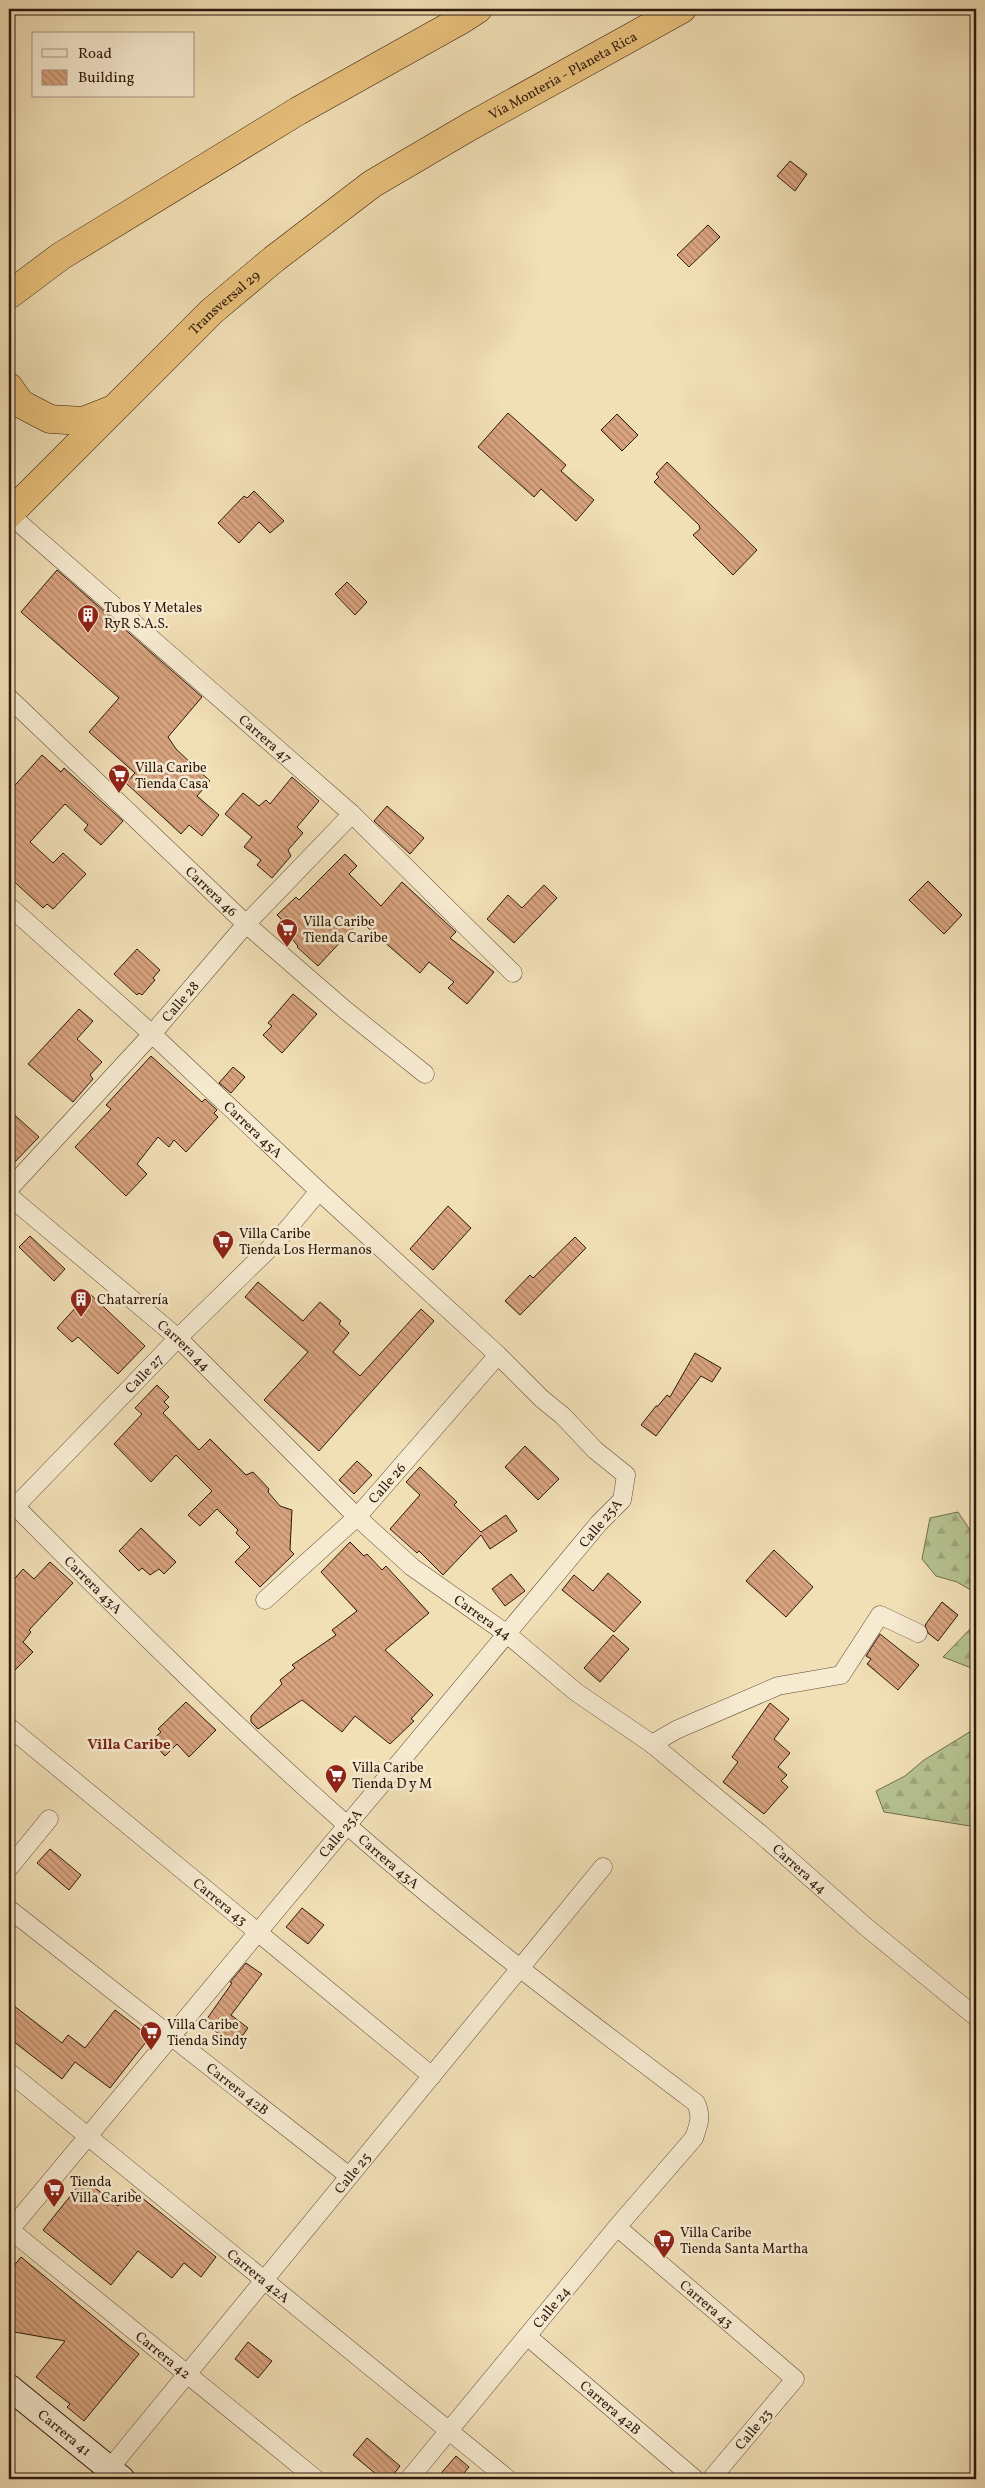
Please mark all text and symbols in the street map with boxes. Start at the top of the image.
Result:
street label: Vía Monteria - Planeta Rica [486,28,641,125]
legend [32,32,195,98]
text: Road [78,44,112,65]
text: Building [78,68,135,89]
street label: Transversal 29 [185,267,265,340]
place label: Tubos Y Metales RyR S.A.S. [104,599,202,634]
building icon: Tubos Y Metales RyR S.A.S. [76,603,100,634]
street label: Carrera 47 [234,711,296,768]
place label: Villa Caribe Tienda Casa [135,759,208,794]
supermarket icon: Villa Caribe Tienda Casa [107,763,131,794]
street label: Carrera 46 [180,863,241,922]
place label: Villa Caribe Tienda Caribe [303,913,388,948]
supermarket icon: Villa Caribe Tienda Caribe [275,917,299,948]
street label: Calle 28 [158,978,204,1027]
street label: Carrera 45A [219,1098,286,1163]
place label: Villa Caribe Tienda Los Hermanos [239,1225,372,1260]
supermarket icon: Villa Caribe Tienda Los Hermanos [211,1229,235,1260]
building icon: Chatarrería [69,1287,93,1318]
place label: Chatarrería [97,1291,169,1310]
street label: Carrera 44 [152,1316,214,1376]
street label: Calle 27 [121,1351,168,1398]
street label: Calle 26 [365,1459,411,1509]
street label: Calle 25A [575,1496,627,1552]
street label: Carrera 43A [59,1552,126,1619]
street label: Carrera 44 [449,1591,515,1645]
district label: Villa Caribe [87,1735,171,1756]
place label: Villa Caribe Tienda D y M [352,1759,432,1794]
supermarket icon: Villa Caribe Tienda D y M [324,1763,348,1794]
street label: Calle 25A [315,1806,367,1862]
street label: Carrera 43A [353,1831,423,1894]
street label: Carrera 44 [767,1840,830,1899]
street label: Carrera 43 [188,1874,251,1931]
place label: Villa Caribe Tienda Sindy [167,2016,248,2051]
supermarket icon: Villa Caribe Tienda Sindy [139,2020,163,2051]
street label: Carrera 42B [202,2059,272,2120]
street label: Calle 25 [331,2149,376,2198]
place label: Tienda Villa Caribe [70,2173,142,2208]
supermarket icon: Tienda Villa Caribe [42,2177,66,2208]
place label: Villa Caribe Tienda Santa Martha [680,2224,808,2259]
supermarket icon: Villa Caribe Tienda Santa Martha [652,2228,676,2259]
street label: Carrera 42A [222,2245,293,2308]
street label: Carrera 43 [675,2276,737,2333]
street label: Calle 24 [529,2283,575,2333]
street label: Carrera 42 [131,2328,194,2384]
street label: Carrera 42B [575,2377,644,2440]
street label: Calle 23 [731,2405,777,2455]
street label: Carrera 41 [33,2406,95,2461]

